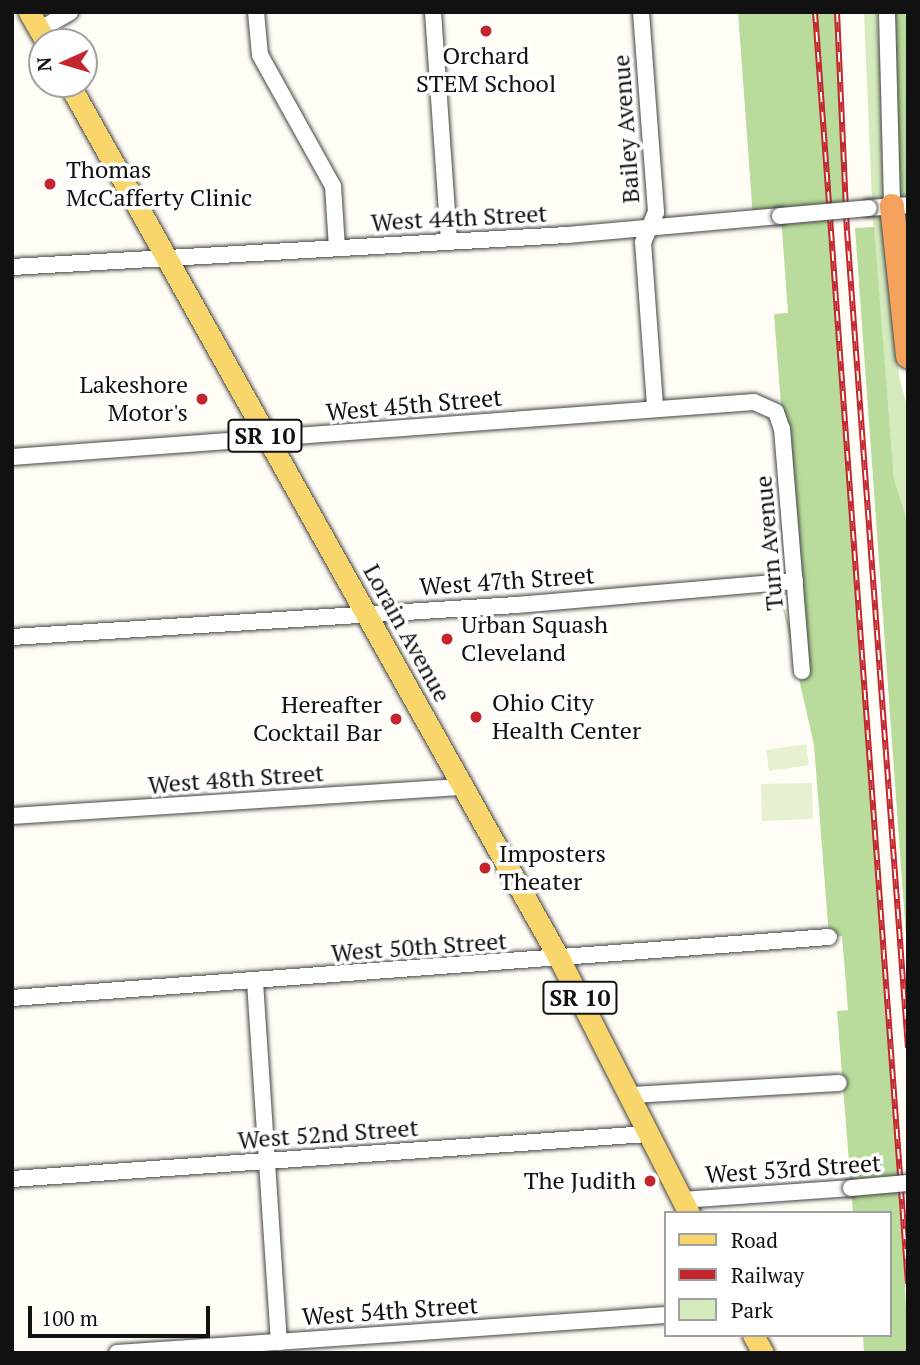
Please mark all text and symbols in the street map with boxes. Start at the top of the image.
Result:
marker: Orchard STEM School [478,23,494,39]
north arrow [28,28,98,98]
place label: Orchard STEM School [416,42,556,98]
street label: Bailey Avenue [606,53,646,205]
text: N [31,56,57,72]
place label: Thomas McCafferty Clinic [66,156,252,212]
marker: Thomas McCafferty Clinic [40,174,60,194]
street label: West 44th Street [370,199,548,237]
place label: Lakeshore Motor's [79,371,188,427]
street label: West 45th Street [325,383,503,427]
marker: Lakeshore Motor's [194,391,210,407]
road number: SR 10 [226,416,304,456]
street label: Turn Avenue [749,474,789,612]
street label: Lorain Avenue [357,559,457,707]
street label: West 47th Street [418,561,596,601]
place label: Urban Squash Cleveland [461,611,608,667]
marker: Urban Squash Cleveland [439,631,455,647]
place label: Ohio City Health Center [492,689,641,745]
place label: Hereafter Cocktail Bar [253,691,382,747]
marker: Ohio City Health Center [466,707,486,727]
marker: Hereafter Cocktail Bar [388,711,404,727]
street label: West 48th Street [147,758,325,800]
place label: Imposters Theater [499,840,606,896]
marker: Imposters Theater [477,860,493,876]
street label: West 50th Street [330,926,508,968]
road number: SR 10 [542,979,618,1018]
street label: West 52nd Street [237,1113,419,1155]
street label: West 53rd Street [704,1148,882,1190]
place label: The Judith [524,1167,636,1195]
marker: The Judith [642,1173,658,1189]
legend [664,1211,892,1337]
text: Road [731,1226,778,1254]
text: Railway [731,1261,804,1289]
street label: West 54th Street [301,1290,479,1332]
scale bar [32,1292,214,1336]
text: Park [731,1296,773,1324]
text: 100 m [41,1304,98,1332]

